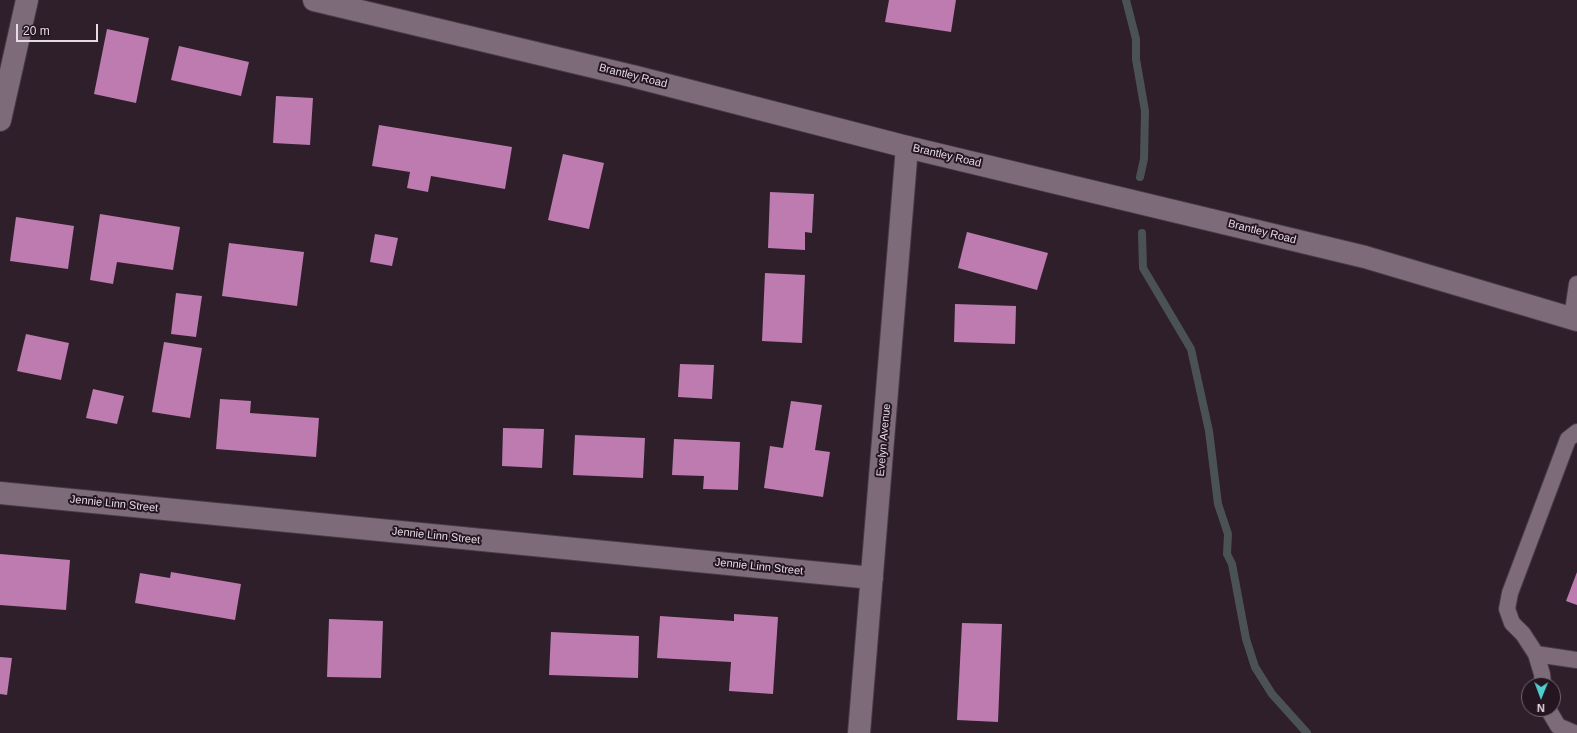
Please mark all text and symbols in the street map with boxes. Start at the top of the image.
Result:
scale bar [18,16,100,42]
text: 20 m [23,24,50,38]
street label: Brantley Road [598,61,668,91]
street label: Brantley Road [912,142,982,170]
street label: Brantley Road [1227,217,1297,247]
street label: Evelyn Avenue [874,403,894,477]
street label: Jennie Linn Street [69,493,159,515]
street label: Jennie Linn Street [391,525,481,547]
street label: Jennie Linn Street [714,556,804,578]
north arrow [1521,677,1561,717]
text: N [1537,702,1545,714]

